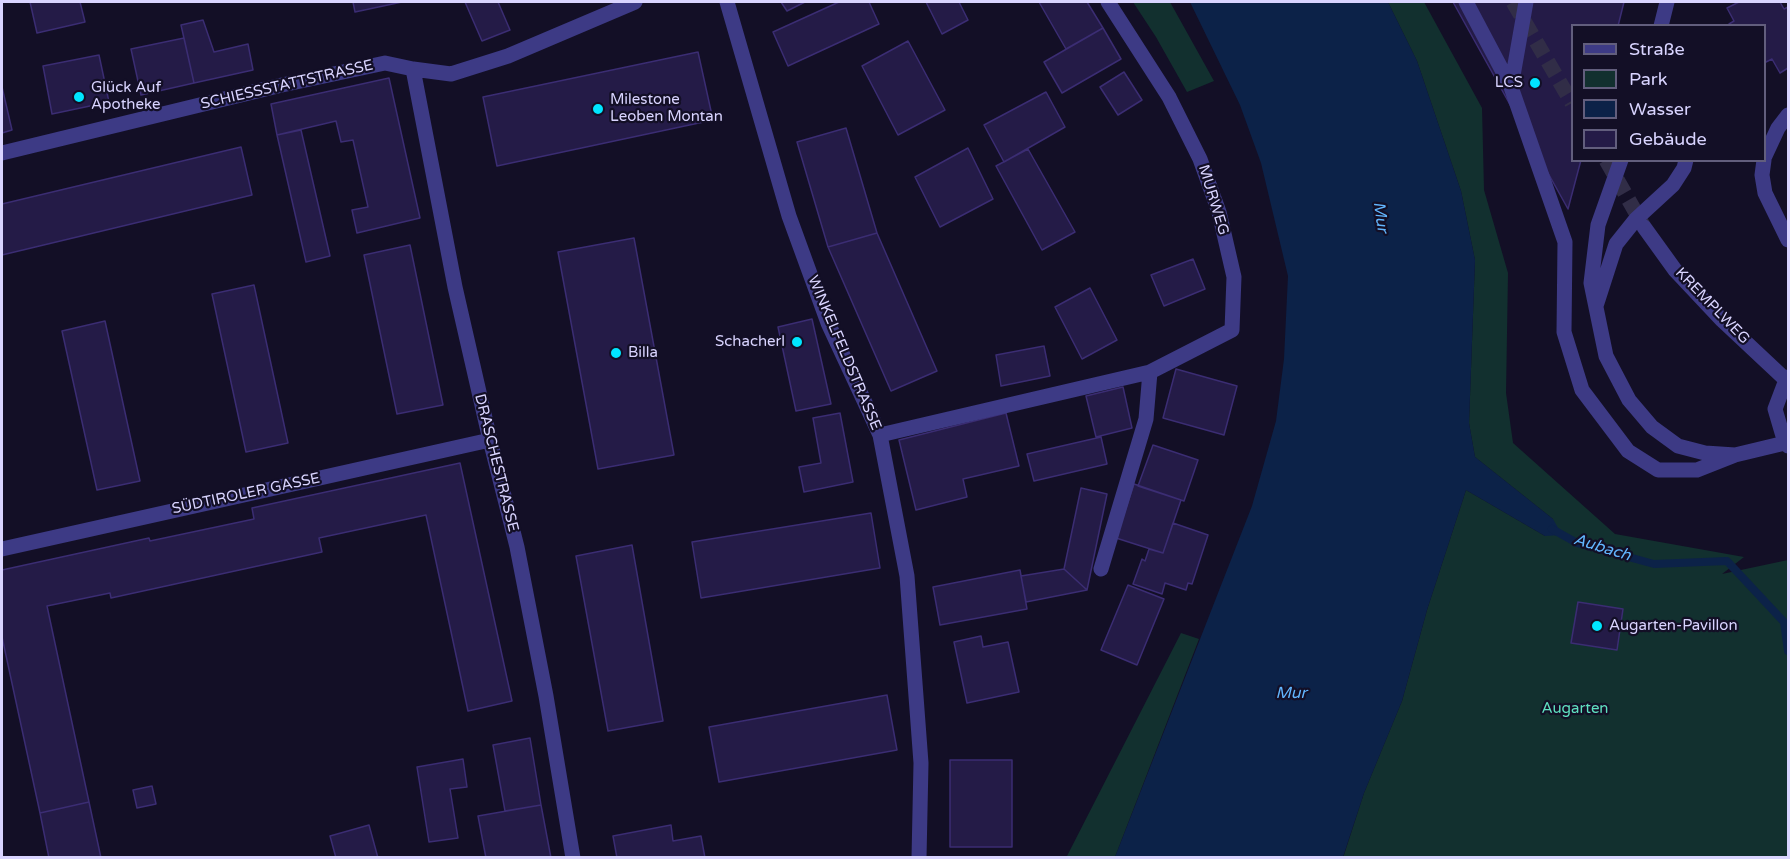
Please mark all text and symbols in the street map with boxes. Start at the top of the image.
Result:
legend [1571,24,1766,162]
text: Straße [1629,38,1685,60]
street label: SCHIESSSTATTSTRASSE [199,56,375,114]
text: Park [1629,68,1667,90]
place label: LCS [1495,74,1523,92]
marker: LCS [1528,76,1542,90]
place label: Glück Auf Apotheke [91,79,161,114]
marker: Glück Auf Apotheke [72,90,86,104]
place label: Milestone Leoben Montan [610,91,723,126]
text: Wasser [1629,98,1691,120]
marker: Milestone Leoben Montan [591,102,605,116]
text: Gebäude [1629,128,1707,150]
street label: MURWEG [1194,163,1232,237]
water label: Mur [1368,200,1392,234]
street label: KREMPLWEG [1671,264,1753,348]
street label: WINKELFELDSTRASSE [803,273,885,433]
place label: Schacherl [715,333,785,351]
marker: Schacherl [790,335,804,349]
place label: Billa [628,344,658,362]
marker: Billa [609,346,623,360]
street label: DRASCHESTRASSE [470,392,522,534]
street label: SÜDTIROLER GASSE [170,469,322,519]
water label: Aubach [1571,530,1633,566]
place label: Augarten-Pavillon [1609,617,1738,635]
marker: Augarten-Pavillon [1590,619,1604,633]
water label: Mur [1275,684,1307,704]
park label: Augarten [1541,700,1609,718]

